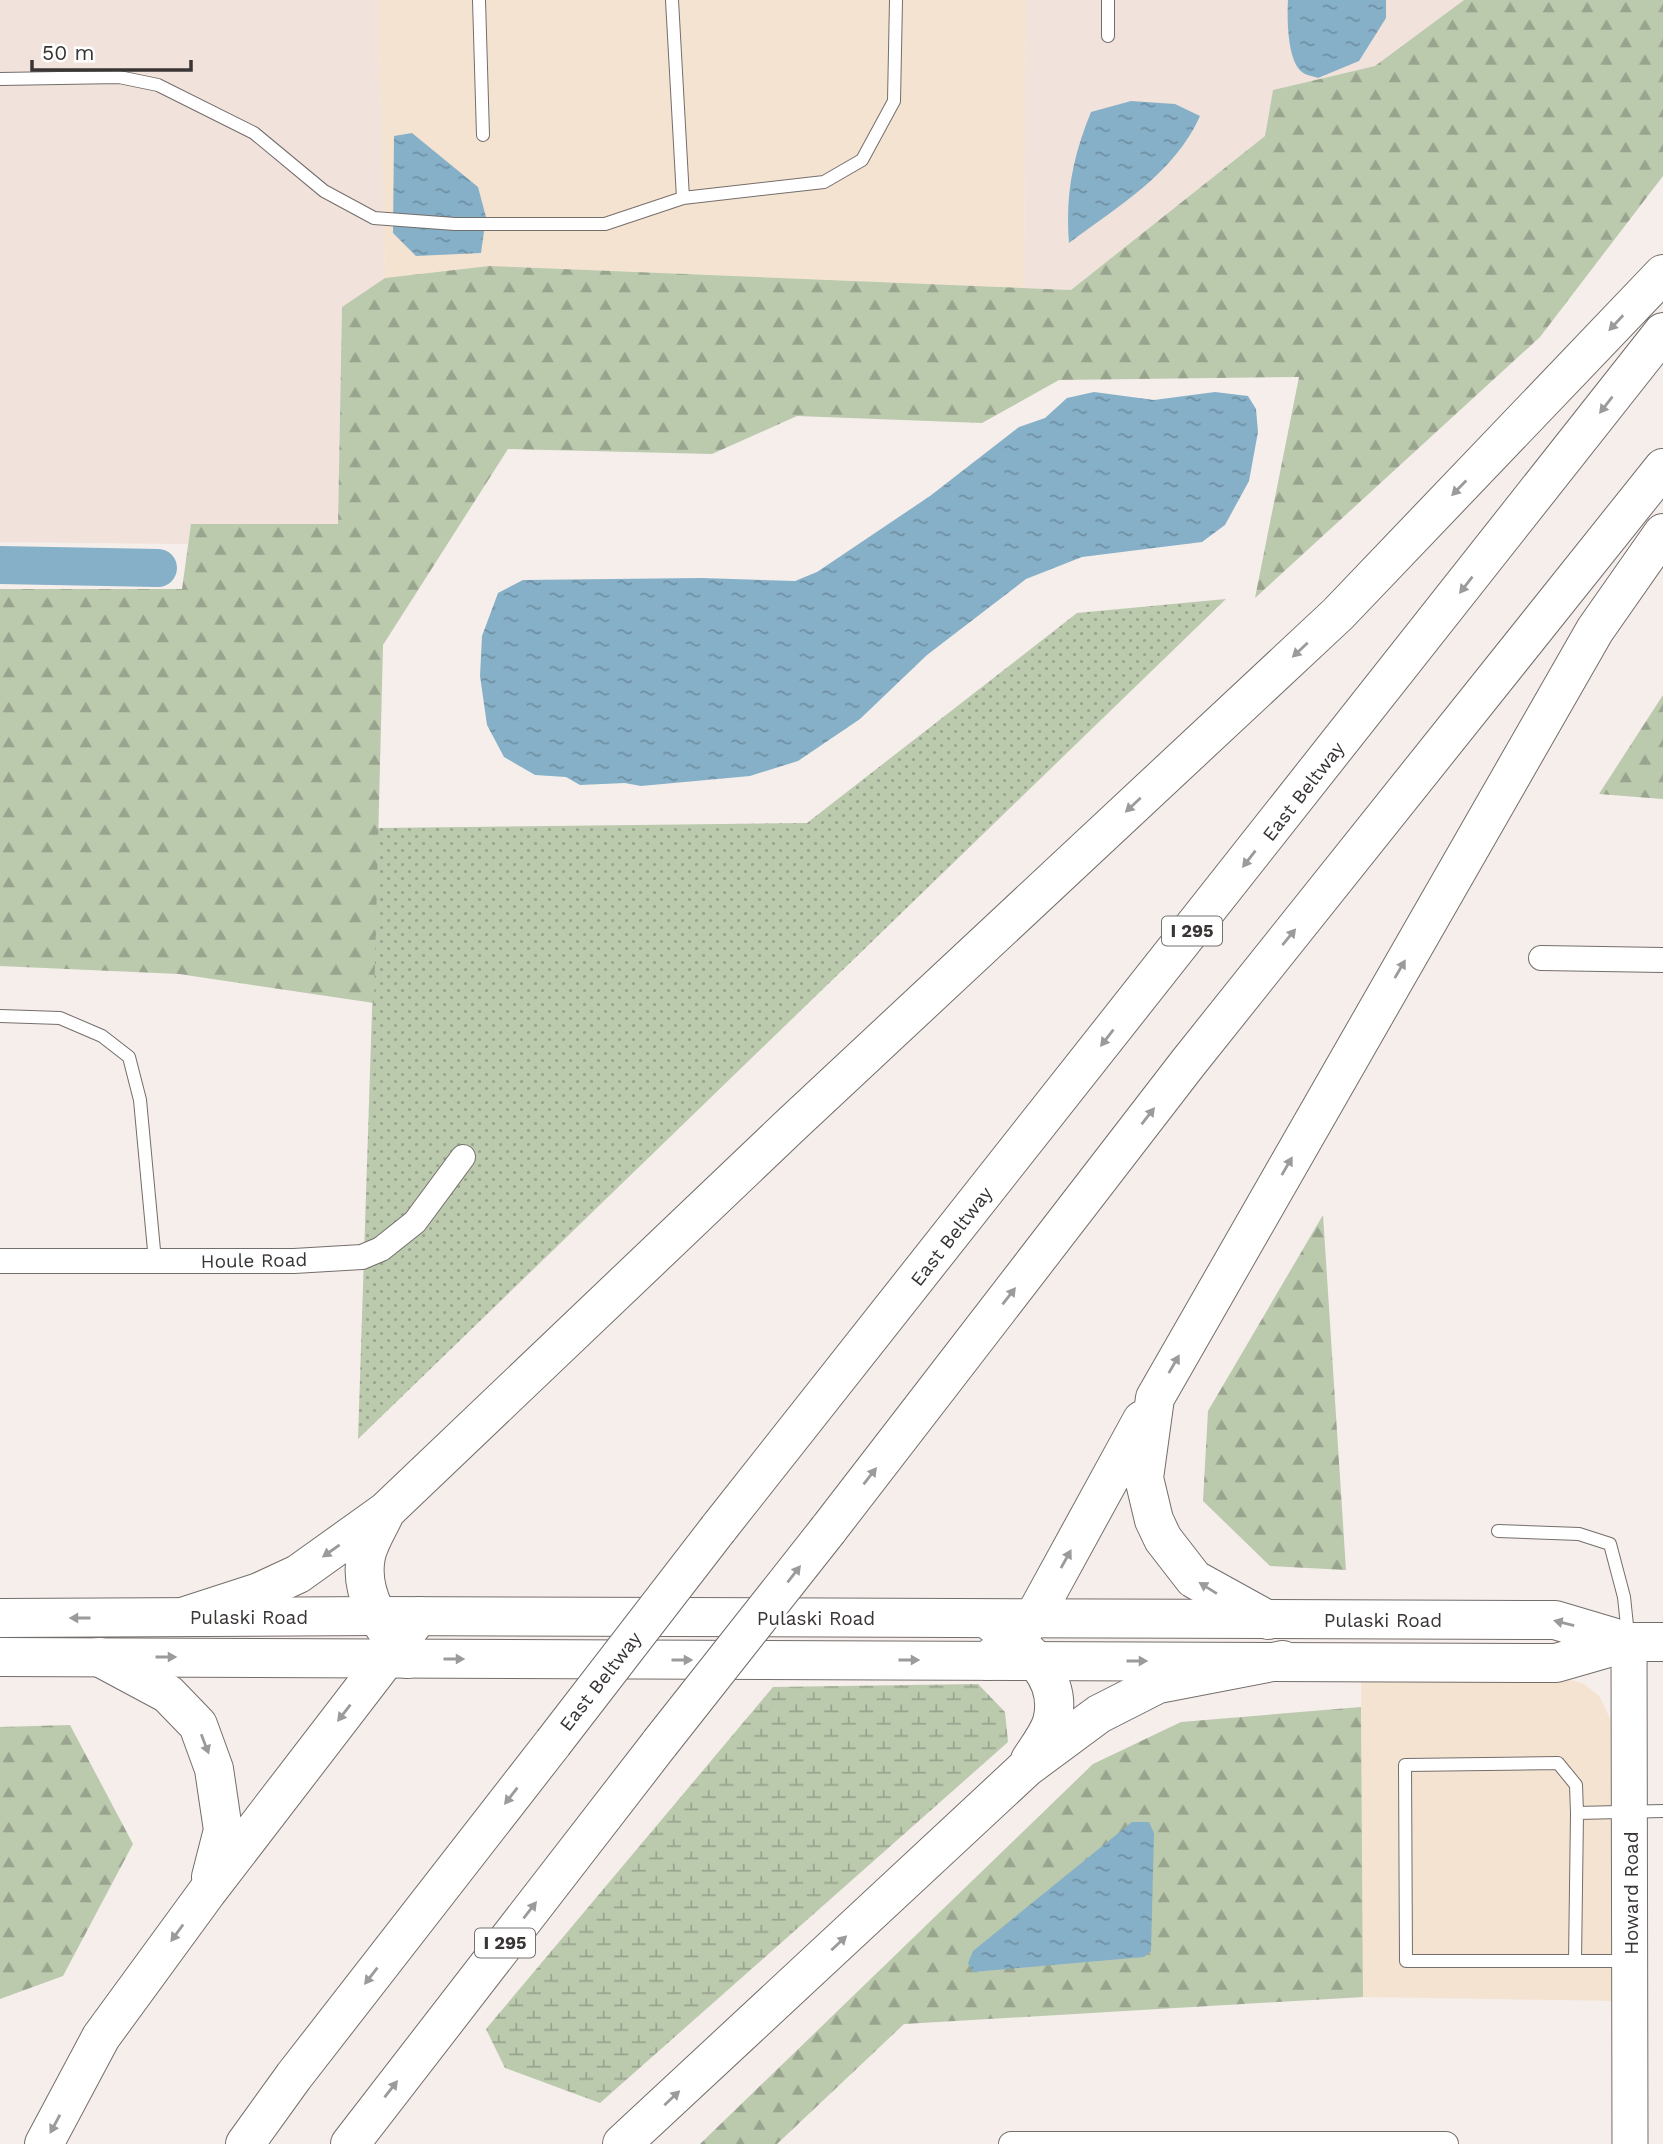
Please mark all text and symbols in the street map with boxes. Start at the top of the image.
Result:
scale bar [32,28,191,72]
text: 50 m [42,40,94,65]
one-way arrow [1609,314,1625,331]
one-way arrow [1599,397,1614,414]
one-way arrow [1452,479,1468,496]
one-way arrow [1459,576,1474,593]
one-way arrow [1291,642,1309,658]
street label: East Beltway [1257,737,1349,846]
one-way arrow [1125,797,1142,813]
one-way arrow [1241,850,1256,868]
road number: I 295 [1162,916,1222,946]
one-way arrow [1281,928,1295,946]
one-way arrow [1394,960,1406,979]
one-way arrow [1100,1028,1115,1046]
one-way arrow [1140,1107,1155,1125]
one-way arrow [1281,1157,1293,1176]
street label: East Beltway [905,1182,997,1291]
street label: Houle Road [201,1248,307,1273]
one-way arrow [1001,1287,1015,1305]
one-way arrow [1168,1354,1180,1373]
one-way arrow [862,1467,876,1485]
one-way arrow [322,1543,340,1557]
one-way arrow [1060,1550,1072,1569]
one-way arrow [786,1565,800,1583]
one-way arrow [1199,1582,1218,1594]
street label: Pulaski Road [190,1606,308,1629]
street label: Pulaski Road [757,1607,875,1630]
street label: Pulaski Road [1324,1609,1442,1632]
one-way arrow [68,1612,90,1624]
one-way arrow [1552,1617,1574,1628]
street label: East Beltway [554,1627,646,1736]
one-way arrow [155,1651,177,1663]
one-way arrow [443,1653,465,1665]
one-way arrow [671,1654,693,1666]
one-way arrow [898,1654,920,1666]
one-way arrow [1126,1655,1148,1667]
one-way arrow [338,1704,352,1722]
one-way arrow [200,1734,211,1755]
one-way arrow [503,1787,518,1805]
street label: Howard Road [1620,1831,1643,1955]
one-way arrow [523,1901,538,1919]
one-way arrow [170,1924,184,1942]
road number: I 295 [475,1928,535,1957]
one-way arrow [830,1935,847,1951]
one-way arrow [365,1967,379,1985]
one-way arrow [383,2081,398,2099]
one-way arrow [663,2090,680,2106]
one-way arrow [49,2115,61,2135]

